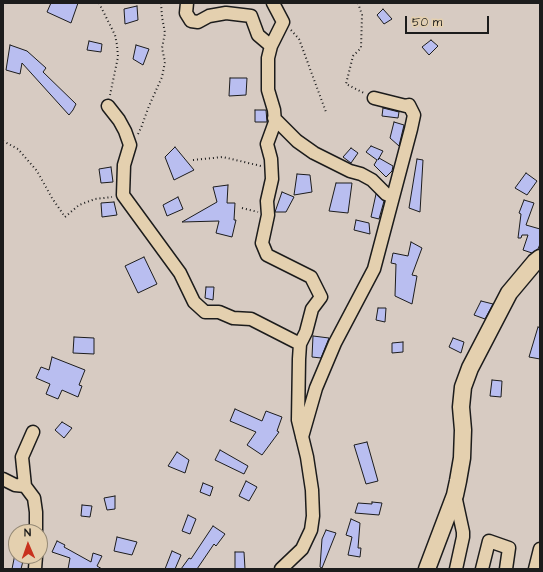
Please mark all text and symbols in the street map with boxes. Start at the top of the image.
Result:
scale bar [407,8,491,34]
text: 50 m [412,14,442,31]
north arrow [8,524,48,564]
text: N [24,525,31,540]

